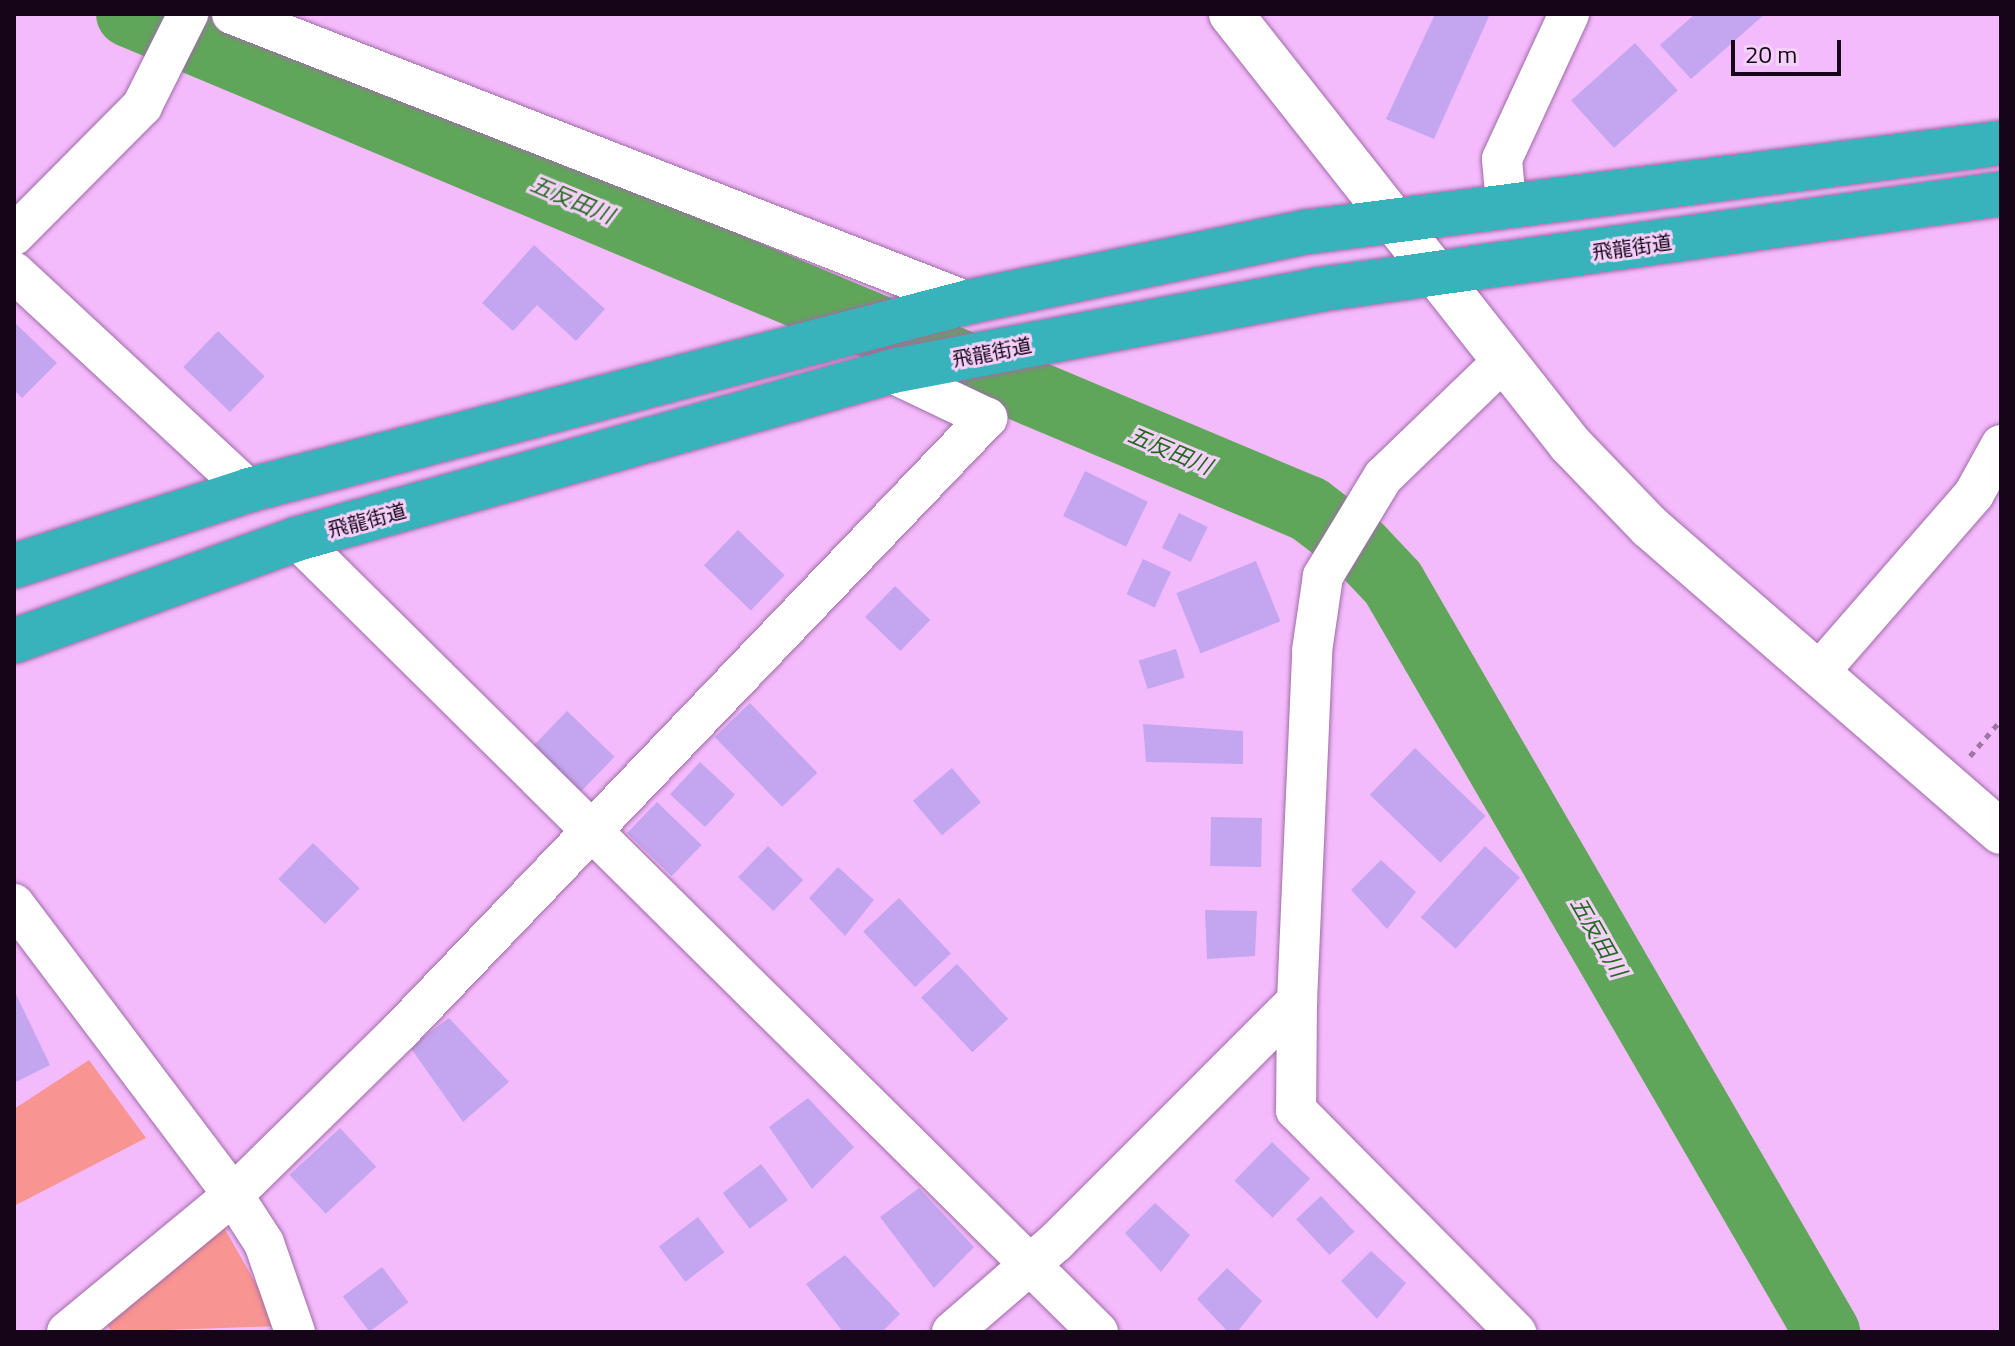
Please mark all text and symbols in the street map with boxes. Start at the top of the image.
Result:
scale bar [1735,24,1845,74]
text: 20 m [1745,36,1797,72]
water label: 五反田川 [526,171,618,229]
street label: 飛龍街道 [1591,230,1673,264]
street label: 飛龍街道 [950,333,1034,371]
water label: 五反田川 [1124,422,1216,480]
street label: 飛龍街道 [325,498,409,542]
water label: 五反田川 [1565,892,1631,982]

